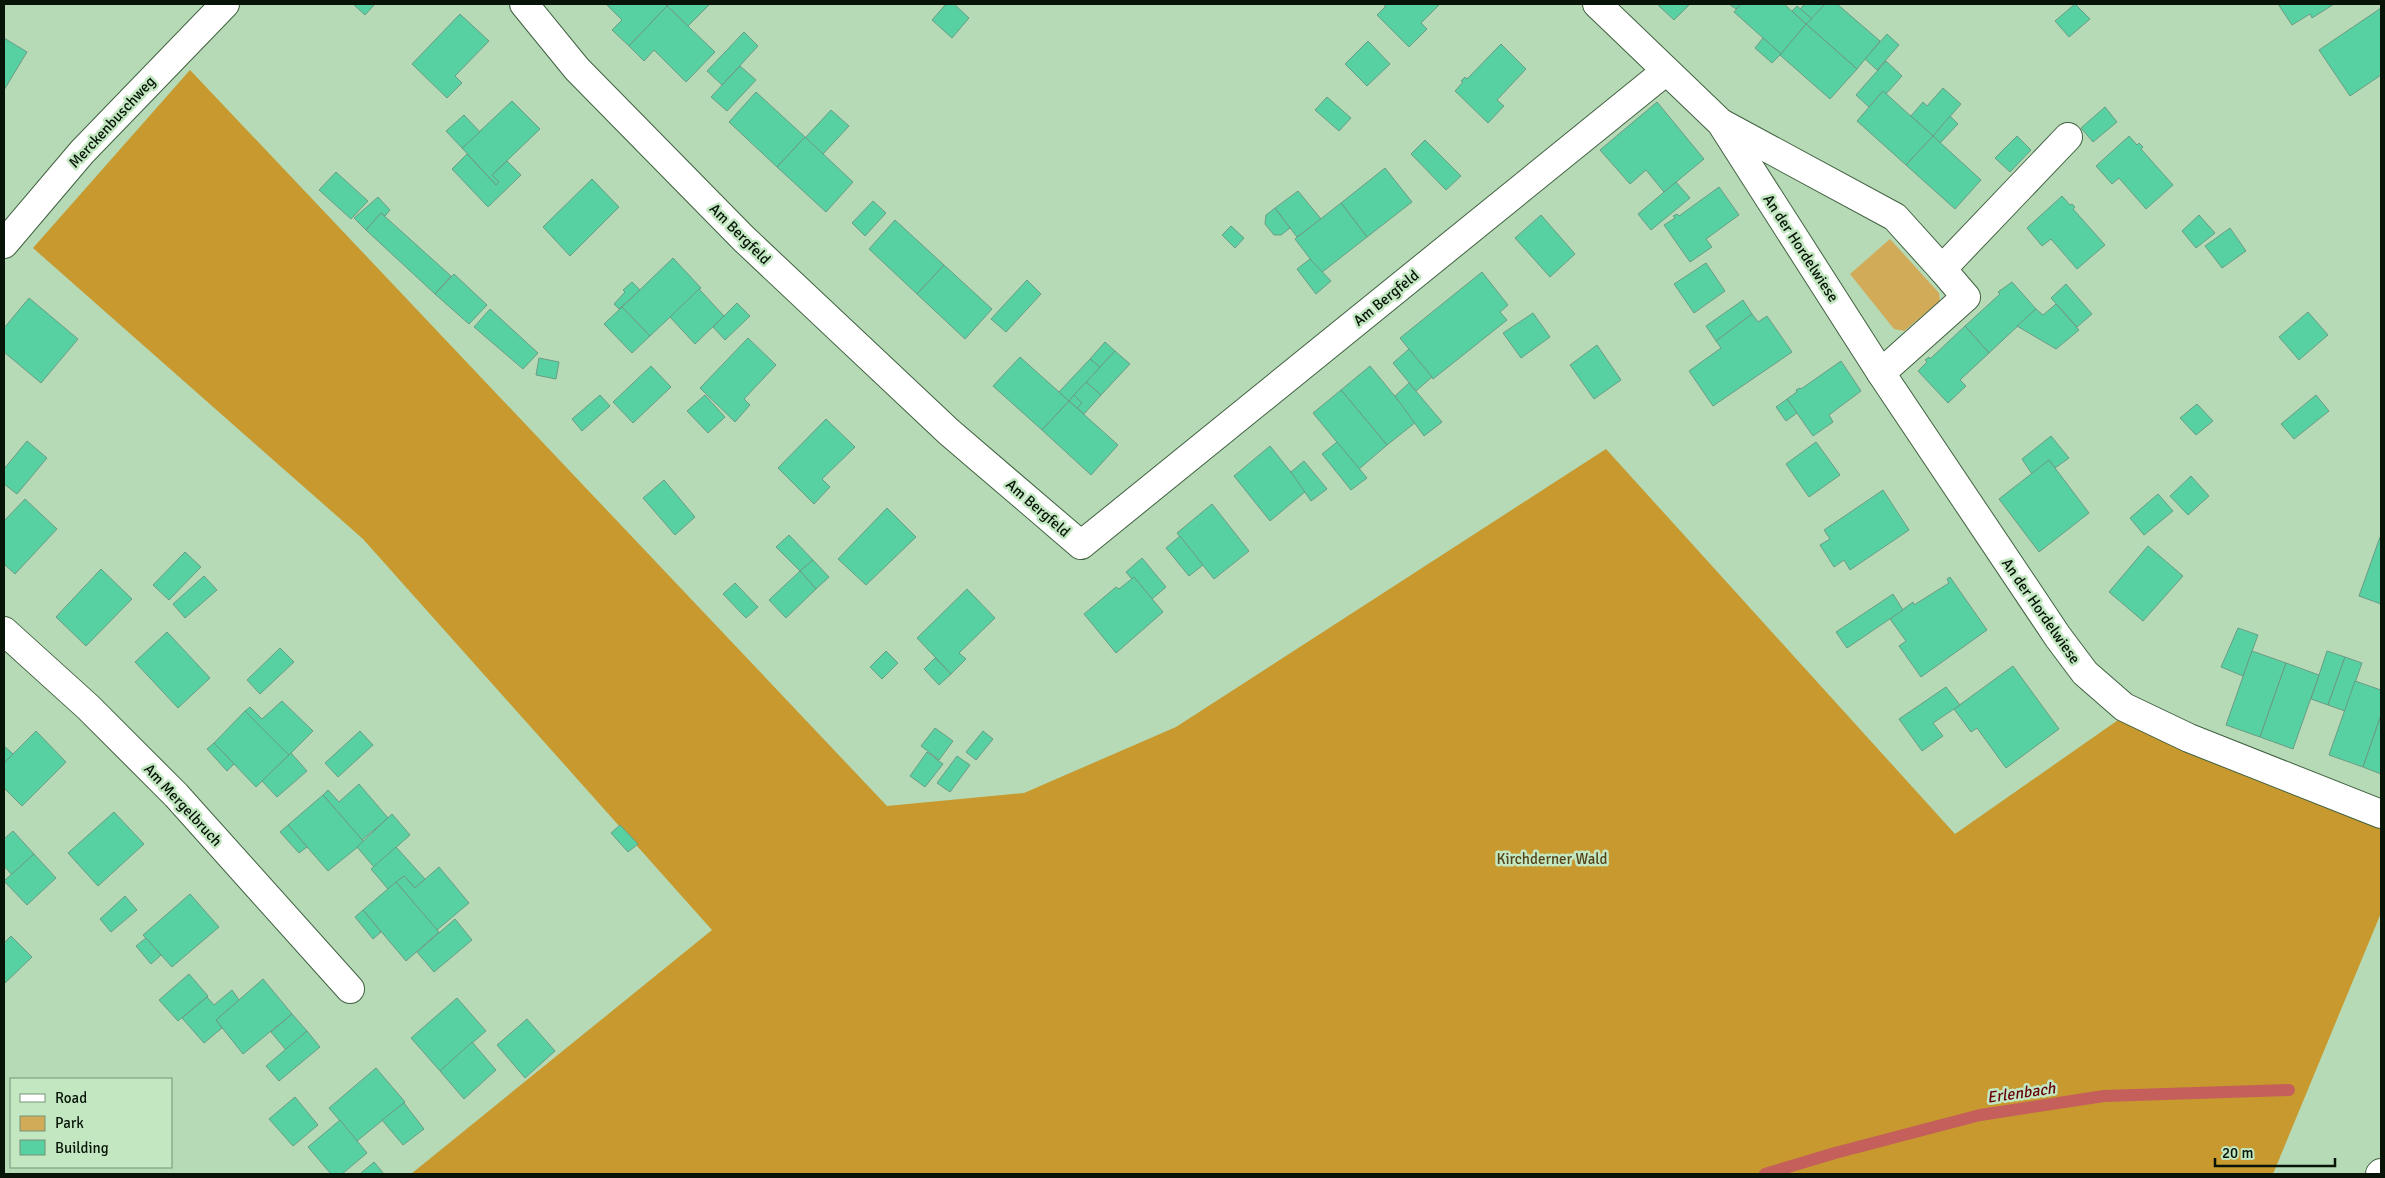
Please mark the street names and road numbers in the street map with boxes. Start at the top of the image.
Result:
street label: Merckenbuschweg [65,72,159,172]
street label: An der Hordelwiese [1760,191,1842,305]
street label: Am Bergfeld [706,200,774,268]
street label: Am Bergfeld [1350,266,1422,330]
street label: Am Bergfeld [1002,475,1074,541]
street label: An der Hordelwiese [1998,555,2084,667]
street label: Am Mergelbruch [140,760,226,850]

